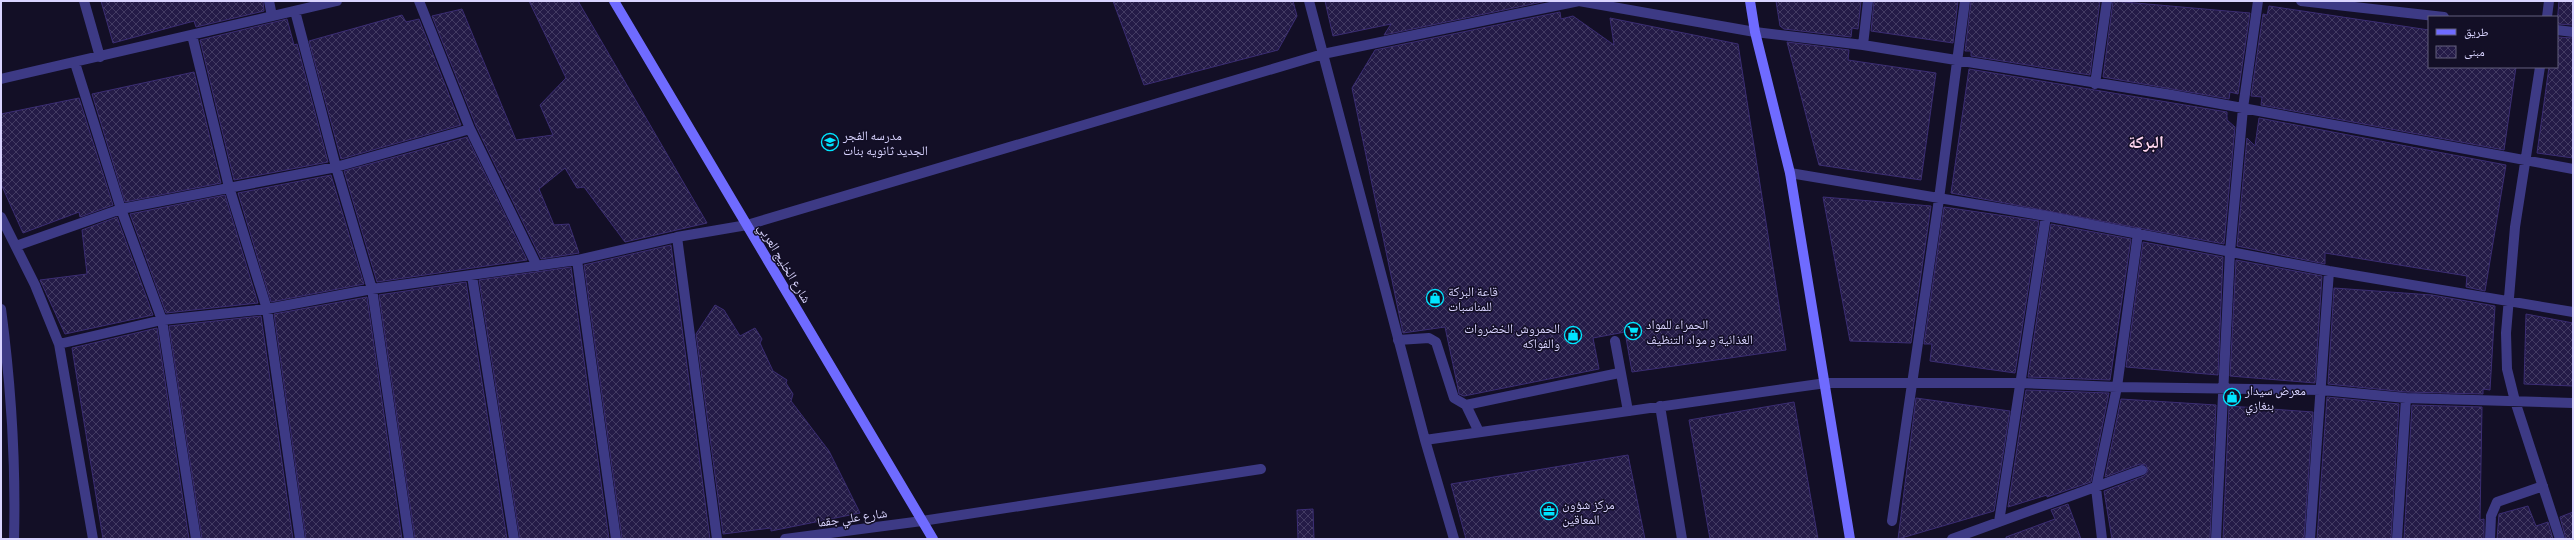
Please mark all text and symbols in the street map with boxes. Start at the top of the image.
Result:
legend [2428,16,2558,68]
text: طريق [2464,24,2489,41]
text: مبنى [2464,44,2485,61]
place label: مدرسه الفجر الجديد ثانويه بنات [842,127,928,160]
district label: البركة [2128,131,2164,155]
school or university icon: مدرسه الفجر الجديد ثانويه بنات [820,132,840,152]
street label: شارع الخليج العربي [752,220,815,307]
place label: قاعة البركة للمناسبات [1448,283,1498,316]
shop icon: قاعة البركة للمناسبات [1425,288,1445,308]
place label: الحمراء للمواد الغذائية و مواد التنظيف [1646,316,1753,349]
place label: الحمروش الخضروات والفواكه [1464,320,1560,353]
supermarket icon: الحمراء للمواد الغذائية و مواد التنظيف [1623,321,1643,341]
shop icon: الحمروش الخضروات والفواكه [1563,325,1583,345]
place label: معرض سيدار بنغازي [2244,382,2306,416]
shop icon: معرض سيدار بنغازي [2222,387,2242,407]
place label: مركز شؤون المعاقين [1562,496,1615,529]
office icon: مركز شؤون المعاقين [1539,501,1559,521]
street label: شارع علي جقما [816,504,889,533]

